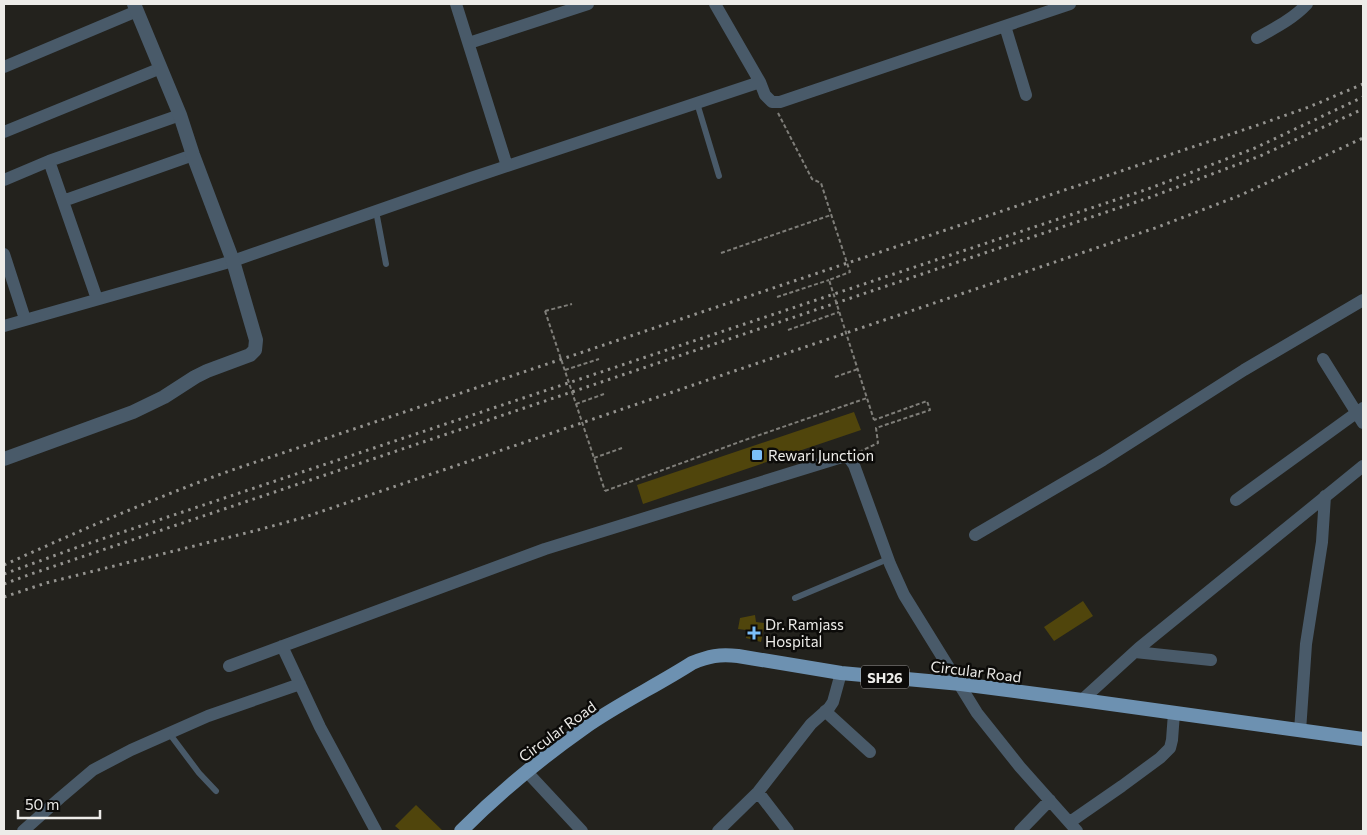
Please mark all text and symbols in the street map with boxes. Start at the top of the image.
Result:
place label: Rewari Junction [768,446,874,464]
marker: Rewari Junction [750,448,764,462]
place label: Dr. Ramjass Hospital [765,615,844,650]
marker: Dr. Ramjass Hospital [747,626,761,640]
street label: Circular Road [930,657,1022,685]
road number: SH26 [861,666,909,689]
street label: Circular Road [515,697,599,765]
scale bar [18,788,100,820]
text: 50 m [25,795,59,813]

